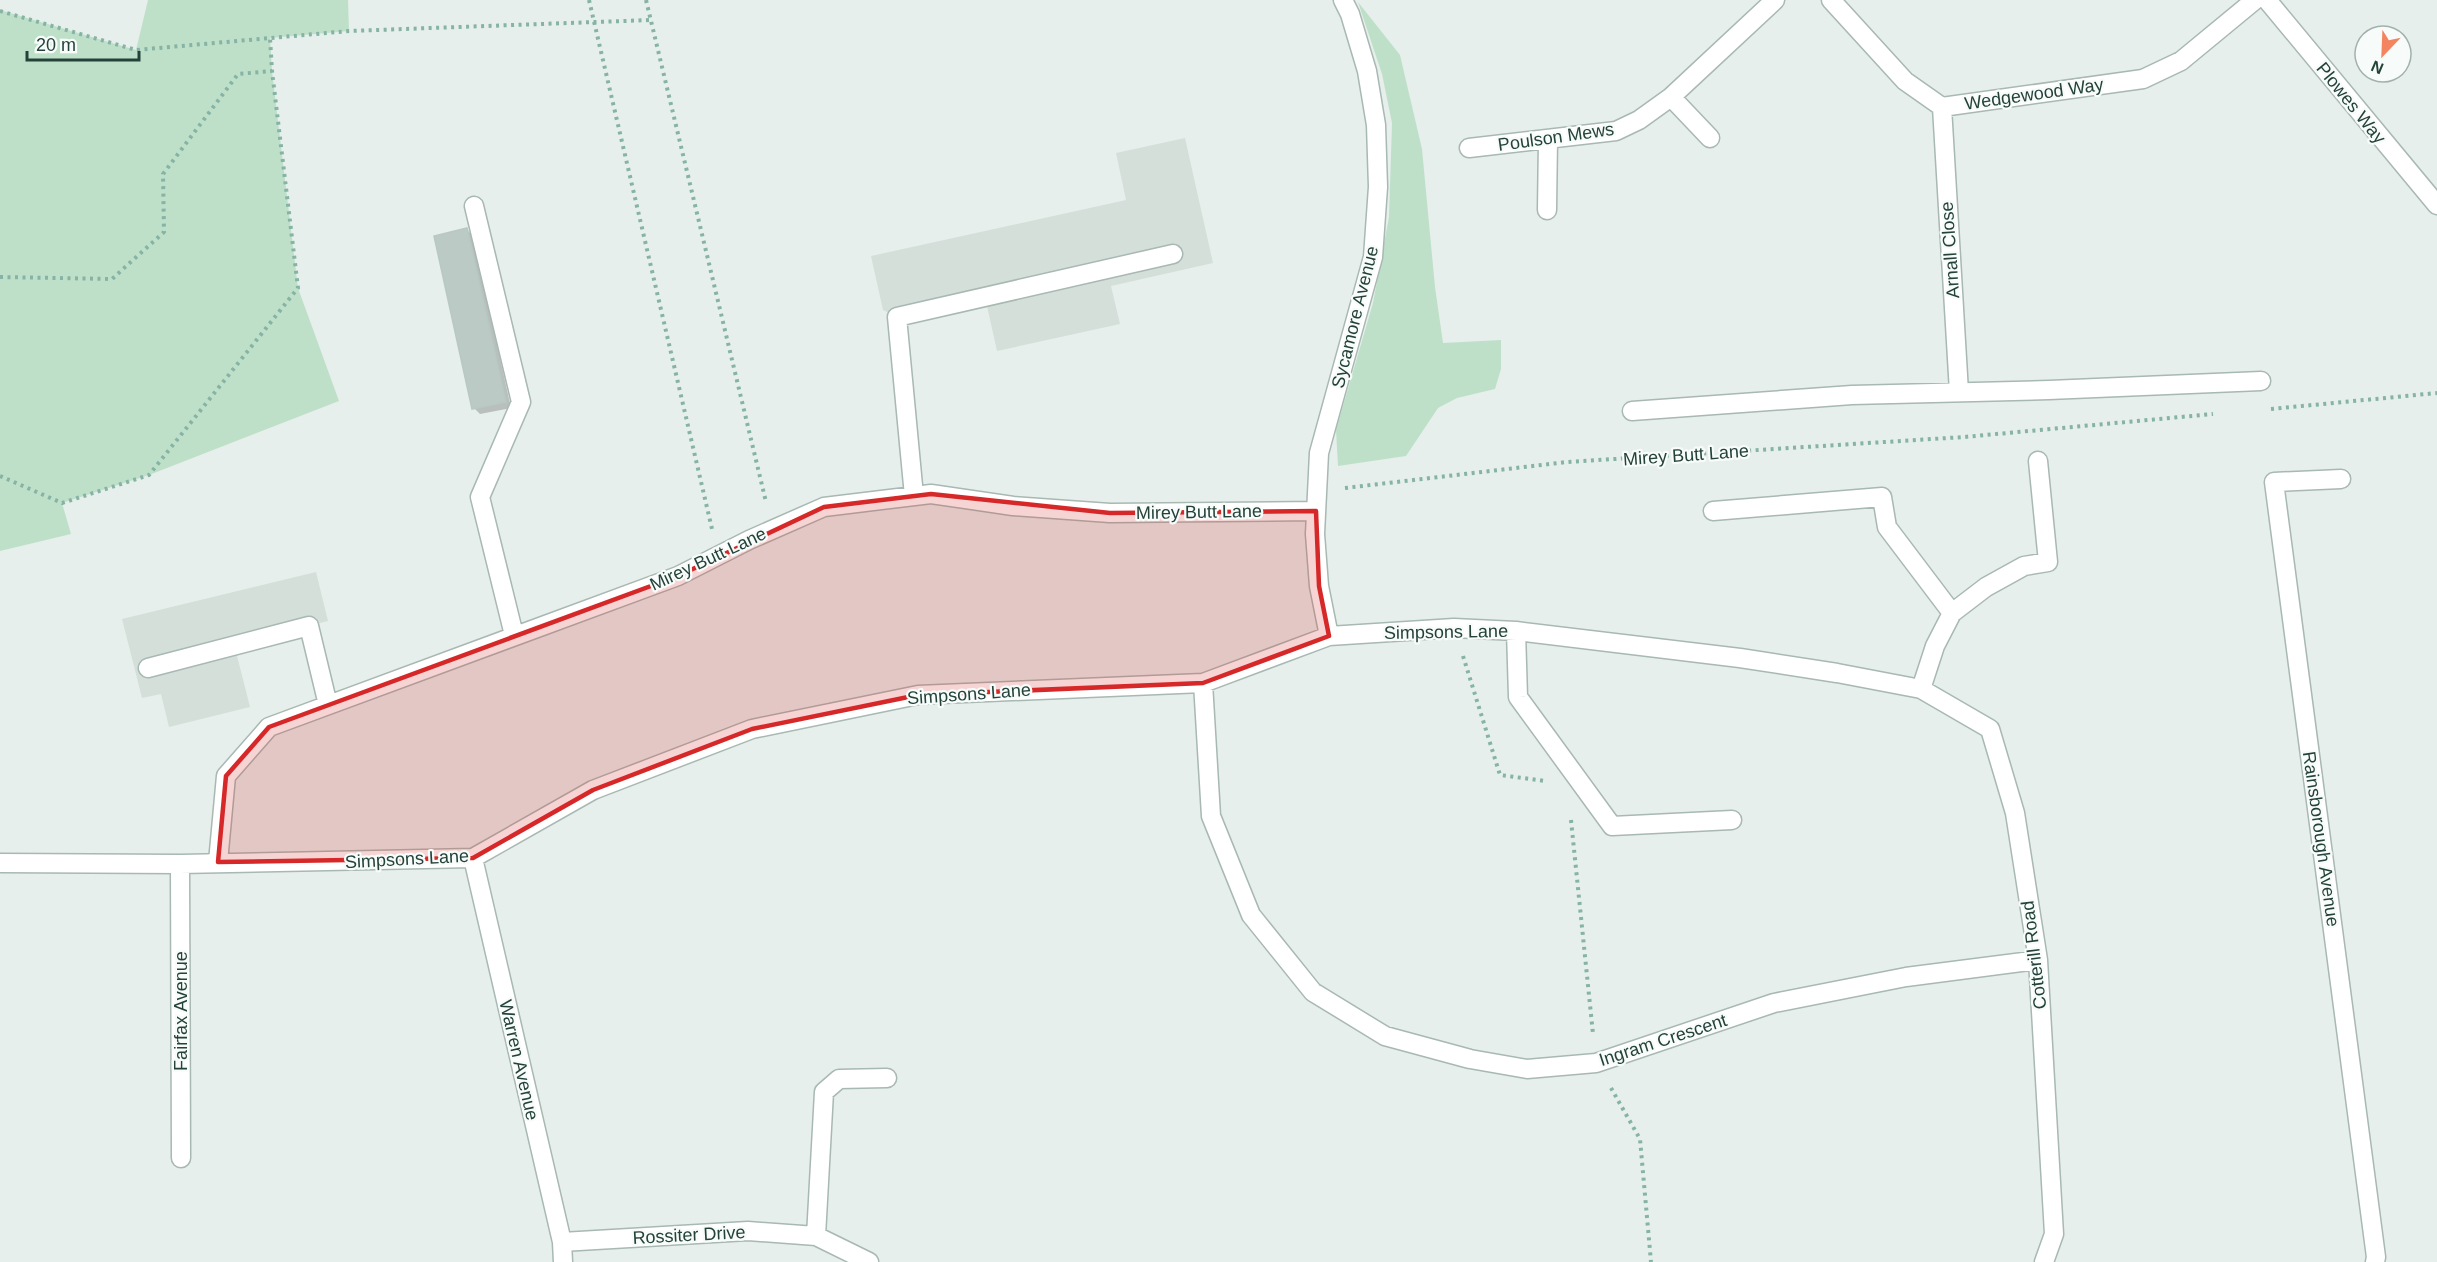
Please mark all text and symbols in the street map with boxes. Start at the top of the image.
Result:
scale bar [27,24,140,62]
north arrow [2353,24,2413,84]
text: 20 m [36,35,76,55]
text: N [2369,57,2386,77]
street label: Plowes Way [2312,58,2390,148]
street label: Wedgewood Way [1963,74,2105,114]
street label: Poulson Mews [1497,119,1615,155]
street label: Arnall Close [1937,201,1963,299]
street label: Sycamore Avenue [1328,244,1382,390]
street label: Mirey Butt Lane [1622,441,1750,469]
street label: Mirey Butt Lane [1136,501,1262,523]
street label: Mirey Butt Lane [647,523,769,595]
street label: Simpsons Lane [1384,621,1508,643]
street label: Simpsons Lane [906,680,1032,708]
street label: Rainsborough Avenue [2299,750,2343,928]
street label: Simpsons Lane [345,846,469,872]
street label: Cotterill Road [2017,900,2051,1010]
street label: Fairfax Avenue [171,951,191,1071]
street label: Warren Avenue [495,998,543,1122]
street label: Ingram Crescent [1597,1010,1729,1070]
street label: Rossiter Drive [632,1222,746,1248]

